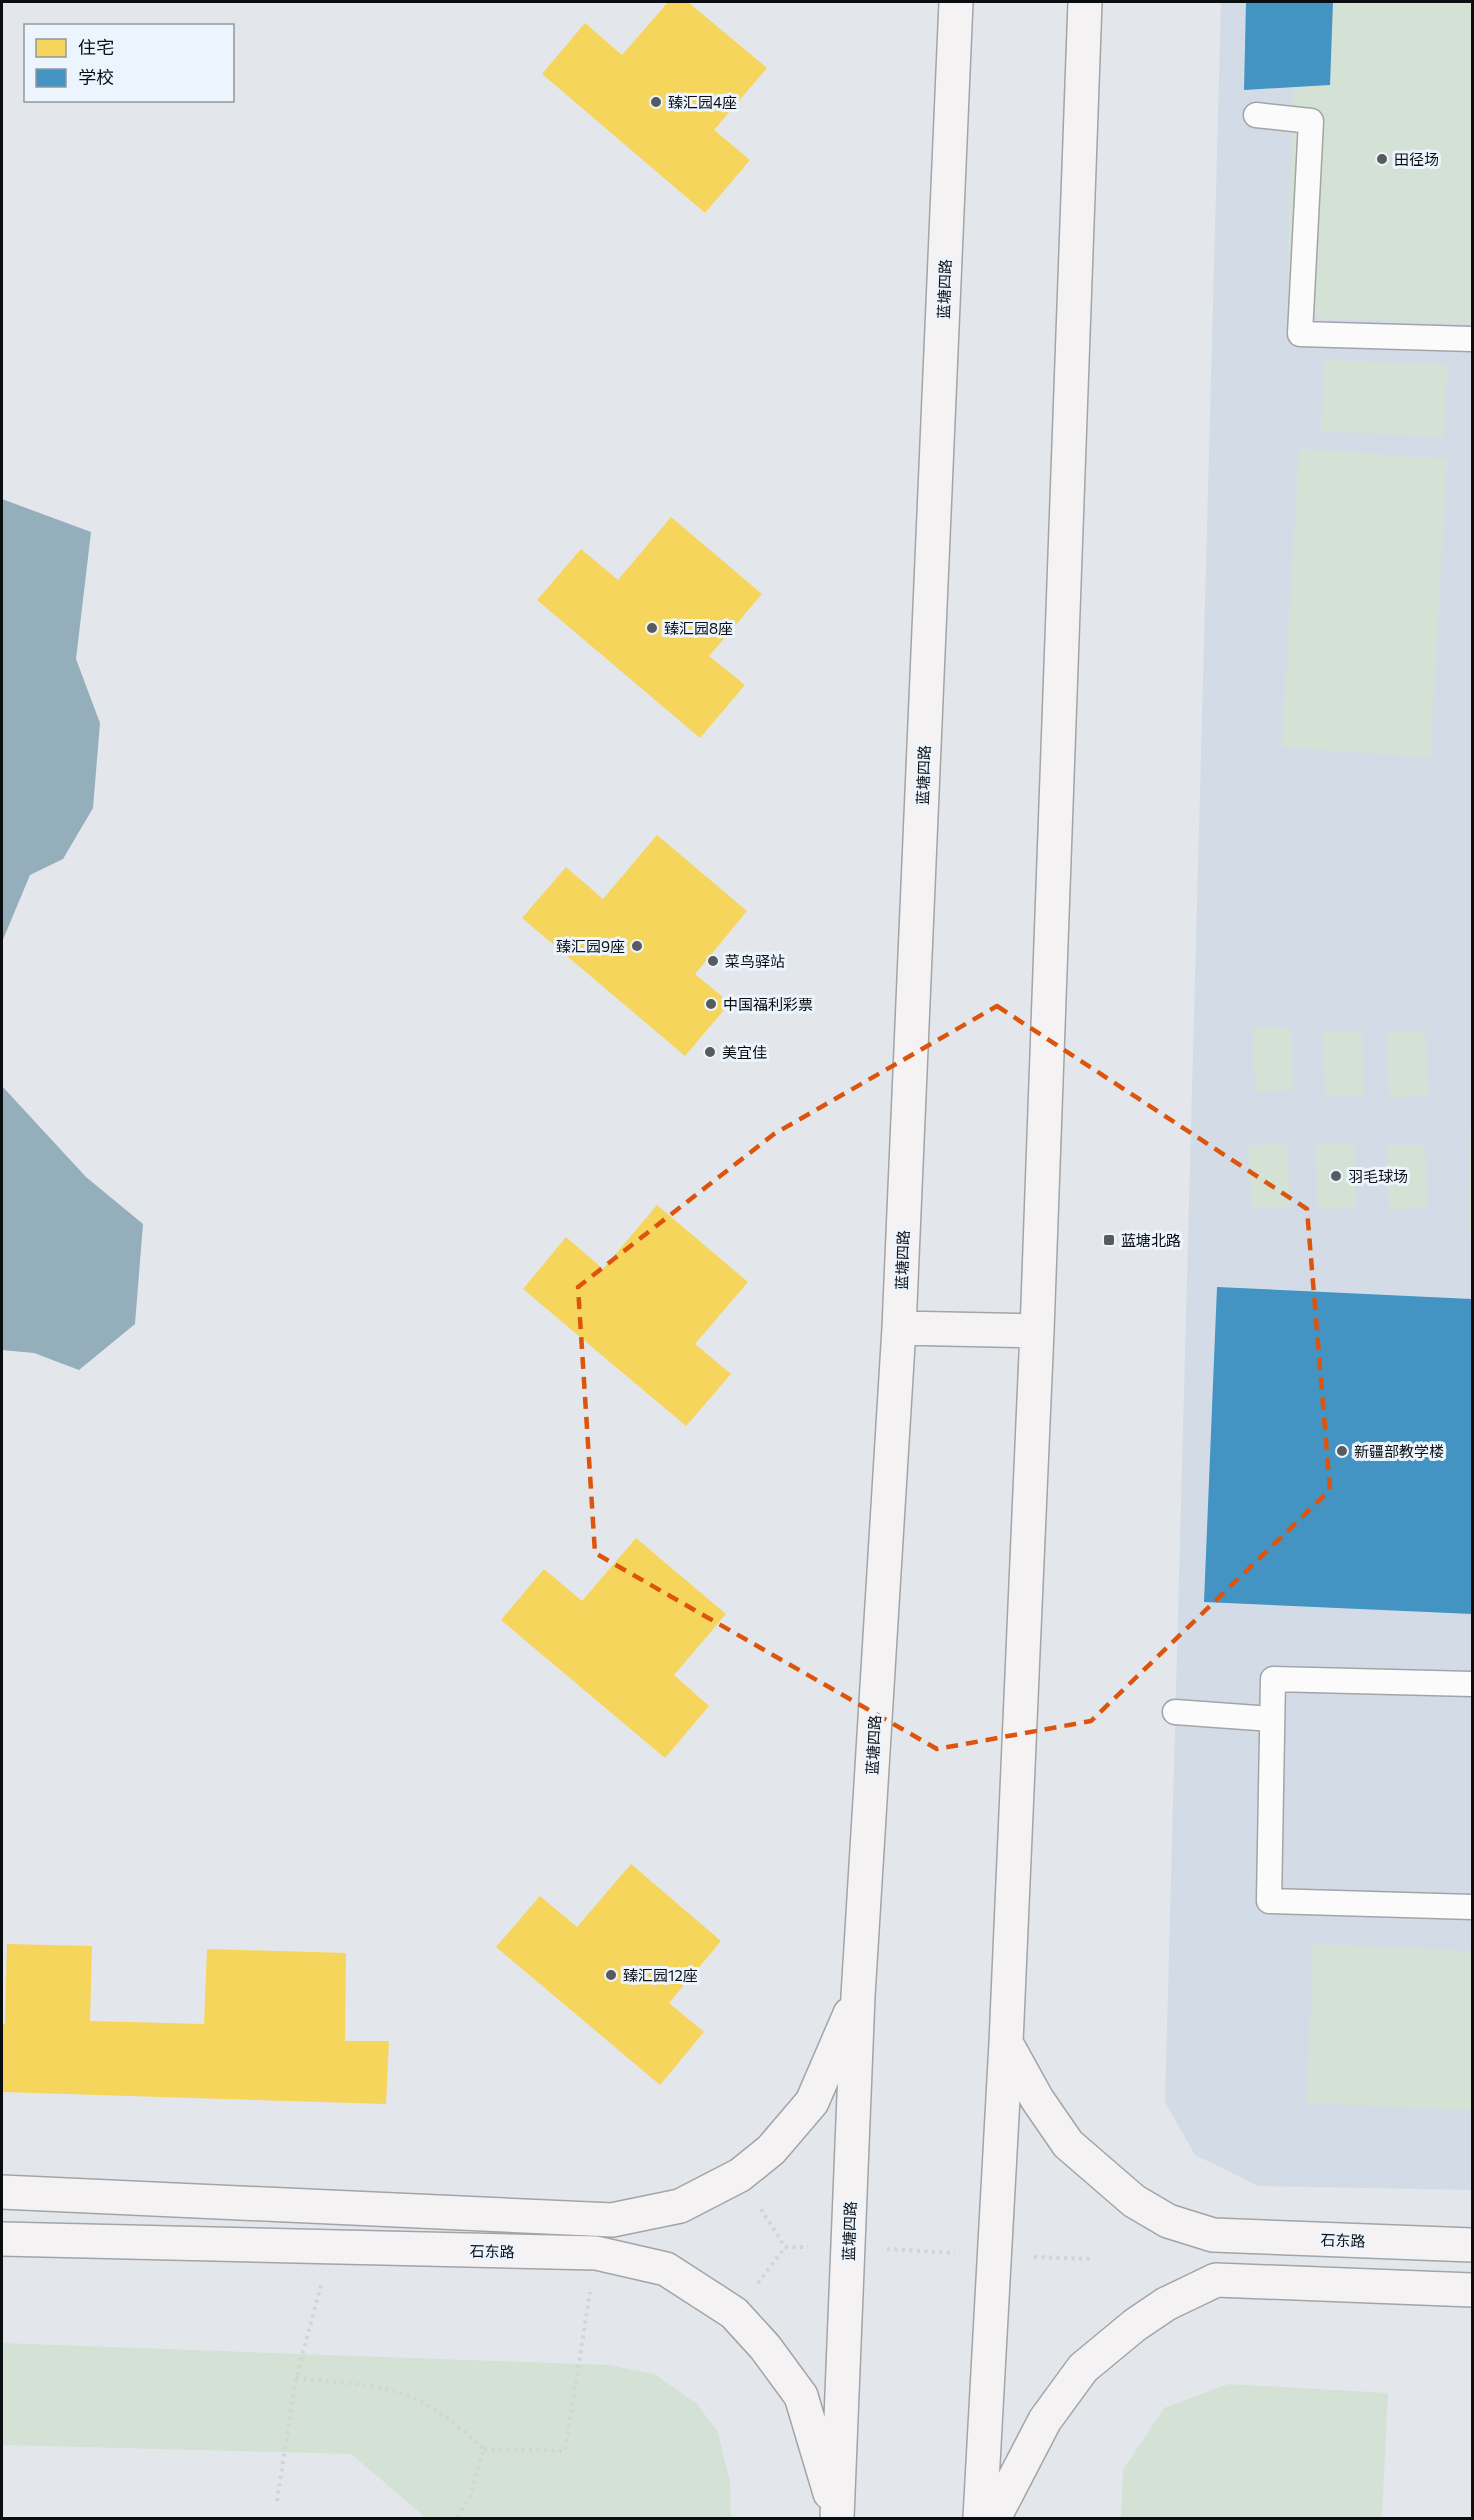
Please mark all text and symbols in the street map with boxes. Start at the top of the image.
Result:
legend [24,24,234,102]
text: 住宅 [78,36,114,58]
text: 学校 [78,66,114,88]
place label: 臻汇园4座 [668,93,737,111]
marker: 臻汇园4座 [649,95,663,109]
place label: 田径场 [1394,150,1439,168]
marker: 田径场 [1375,152,1389,166]
street label: 蓝塘四路 [934,259,954,319]
place label: 臻汇园8座 [664,619,733,637]
marker: 臻汇园8座 [645,621,659,635]
street label: 蓝塘四路 [913,745,933,805]
place label: 臻汇园9座 [556,937,625,955]
marker: 臻汇园9座 [630,939,644,953]
place label: 菜鸟驿站 [725,952,785,970]
marker: 菜鸟驿站 [706,954,720,968]
place label: 中国福利彩票 [723,995,813,1013]
marker: 中国福利彩票 [704,997,718,1011]
place label: 美宜佳 [722,1043,767,1061]
marker: 美宜佳 [703,1045,717,1059]
place label: 羽毛球场 [1348,1167,1408,1185]
marker: 羽毛球场 [1329,1169,1343,1183]
street label: 蓝塘四路 [892,1230,912,1290]
place label: 蓝塘北路 [1121,1231,1181,1249]
marker: 蓝塘北路 [1102,1233,1116,1247]
place label: 新疆部教学楼 [1354,1442,1444,1460]
marker: 新疆部教学楼 [1335,1444,1349,1458]
street label: 蓝塘四路 [862,1715,884,1775]
place label: 臻汇园12座 [623,1966,698,1984]
marker: 臻汇园12座 [604,1968,618,1982]
street label: 蓝塘四路 [839,2201,859,2261]
street label: 石东路 [1320,2230,1366,2250]
street label: 石东路 [469,2242,515,2260]

